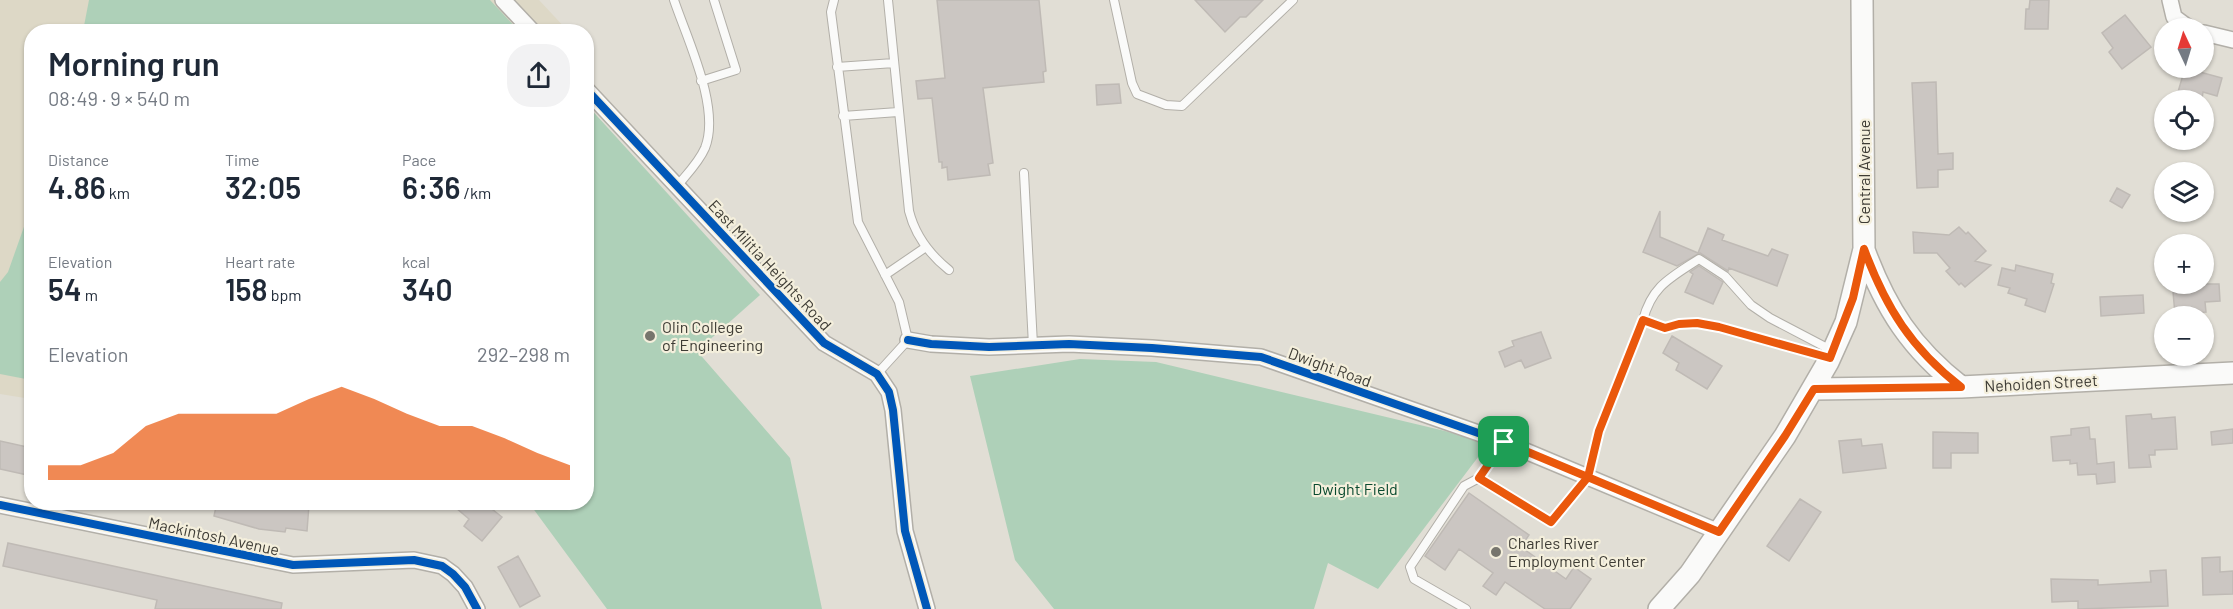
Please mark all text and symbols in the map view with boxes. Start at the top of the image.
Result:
north arrow [2154,18,2214,78]
map controls [2154,18,2214,366]
text: Morning run [48,43,220,83]
button: share [507,44,570,107]
text: 08:49 · 9 × 540 m [48,86,190,110]
button: locate [2154,90,2214,150]
street label: Central Avenue [1854,120,1873,224]
text: Distance [48,150,109,169]
text: Time [225,150,260,169]
text: Pace [402,150,436,169]
button: layers [2154,162,2214,222]
text: 4.86 [48,169,106,205]
text: 32:05 [225,169,301,205]
text: 6:36 [402,169,460,205]
text: km [106,183,130,202]
text: /km [460,183,491,202]
street label: East Militia Heights Road [705,195,836,334]
button: + [2154,234,2214,294]
text: Elevation [48,252,112,271]
text: Heart rate [225,252,295,271]
text: kcal [402,252,430,271]
text: 54 [48,271,81,307]
text: 158 [225,271,267,307]
text: 340 [402,271,453,307]
text: m [81,285,98,304]
text: bpm [267,285,302,304]
button: − [2154,306,2214,366]
place label: Olin College of Engineering [662,317,763,354]
marker: Olin College of Engineering [643,329,657,343]
text: Elevation [48,342,129,366]
text: 292–298 m [477,342,570,366]
street label: Dwight Road [1286,343,1374,390]
street label: Nehoiden Street [1984,370,2098,395]
pin [1478,416,1529,467]
icon: arrive [1487,425,1520,458]
park label: Dwight Field [1312,479,1398,498]
street label: Mackintosh Avenue [147,512,281,559]
place label: Charles River Employment Center [1508,533,1645,570]
marker: Charles River Employment Center [1489,545,1503,559]

